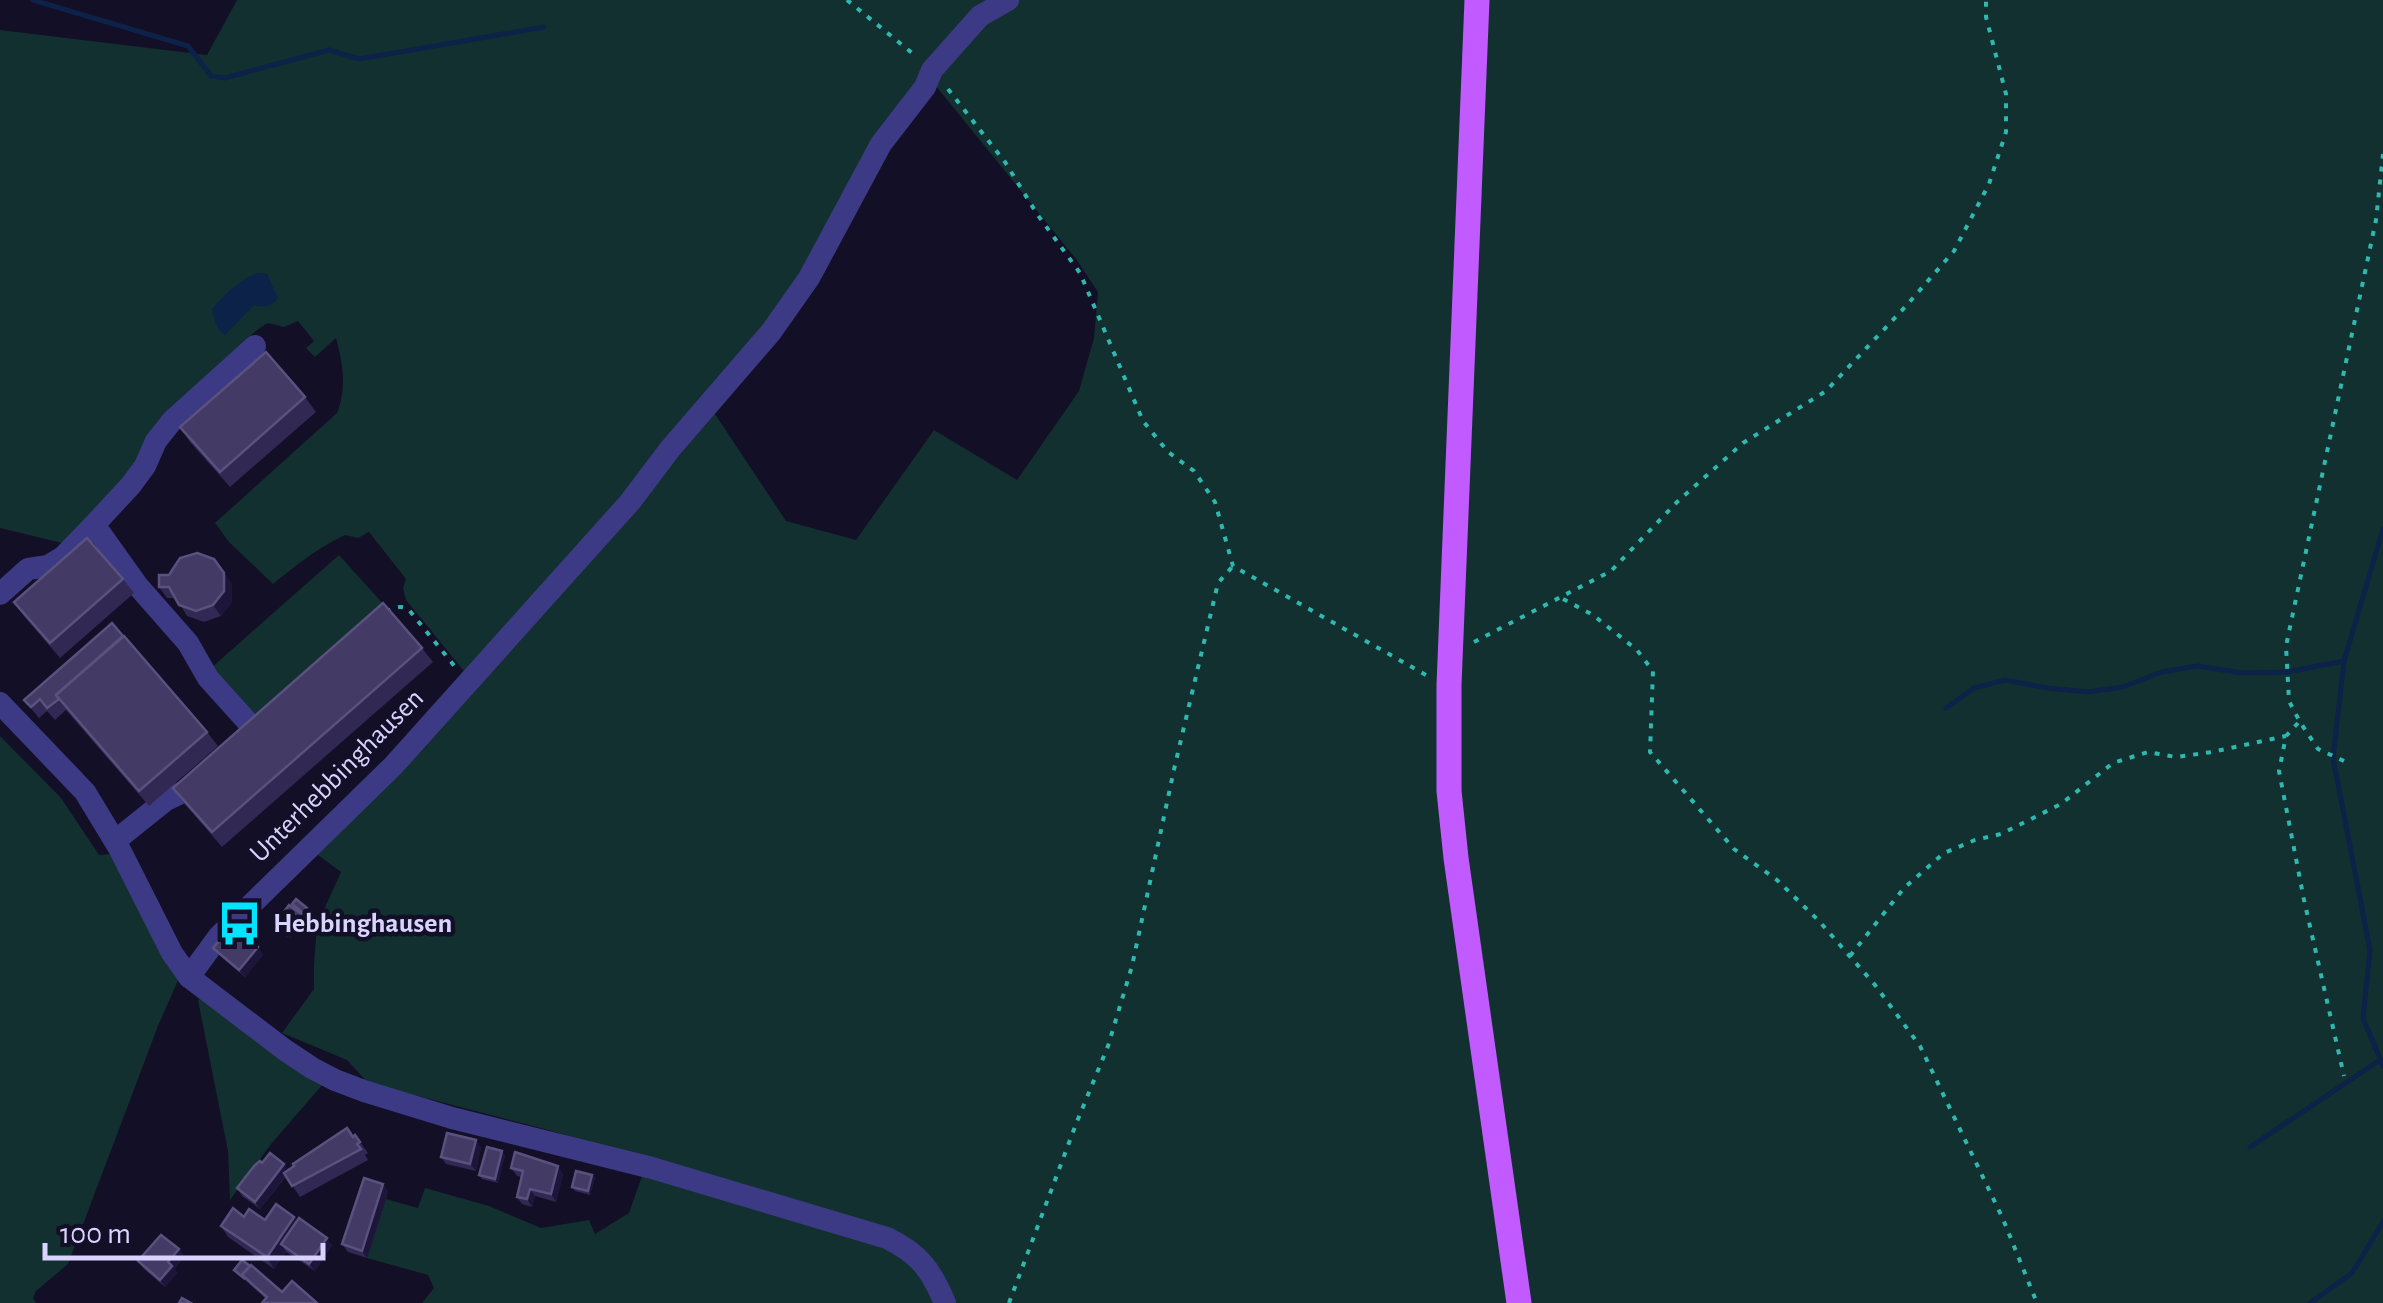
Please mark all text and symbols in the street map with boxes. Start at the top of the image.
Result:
street label: Unterhebbinghausen [245,684,429,868]
bus stop icon: Hebbinghausen [216,900,264,948]
place label: Hebbinghausen [273,910,452,938]
scale bar [45,1198,322,1260]
text: 100 m [60,1219,131,1249]

